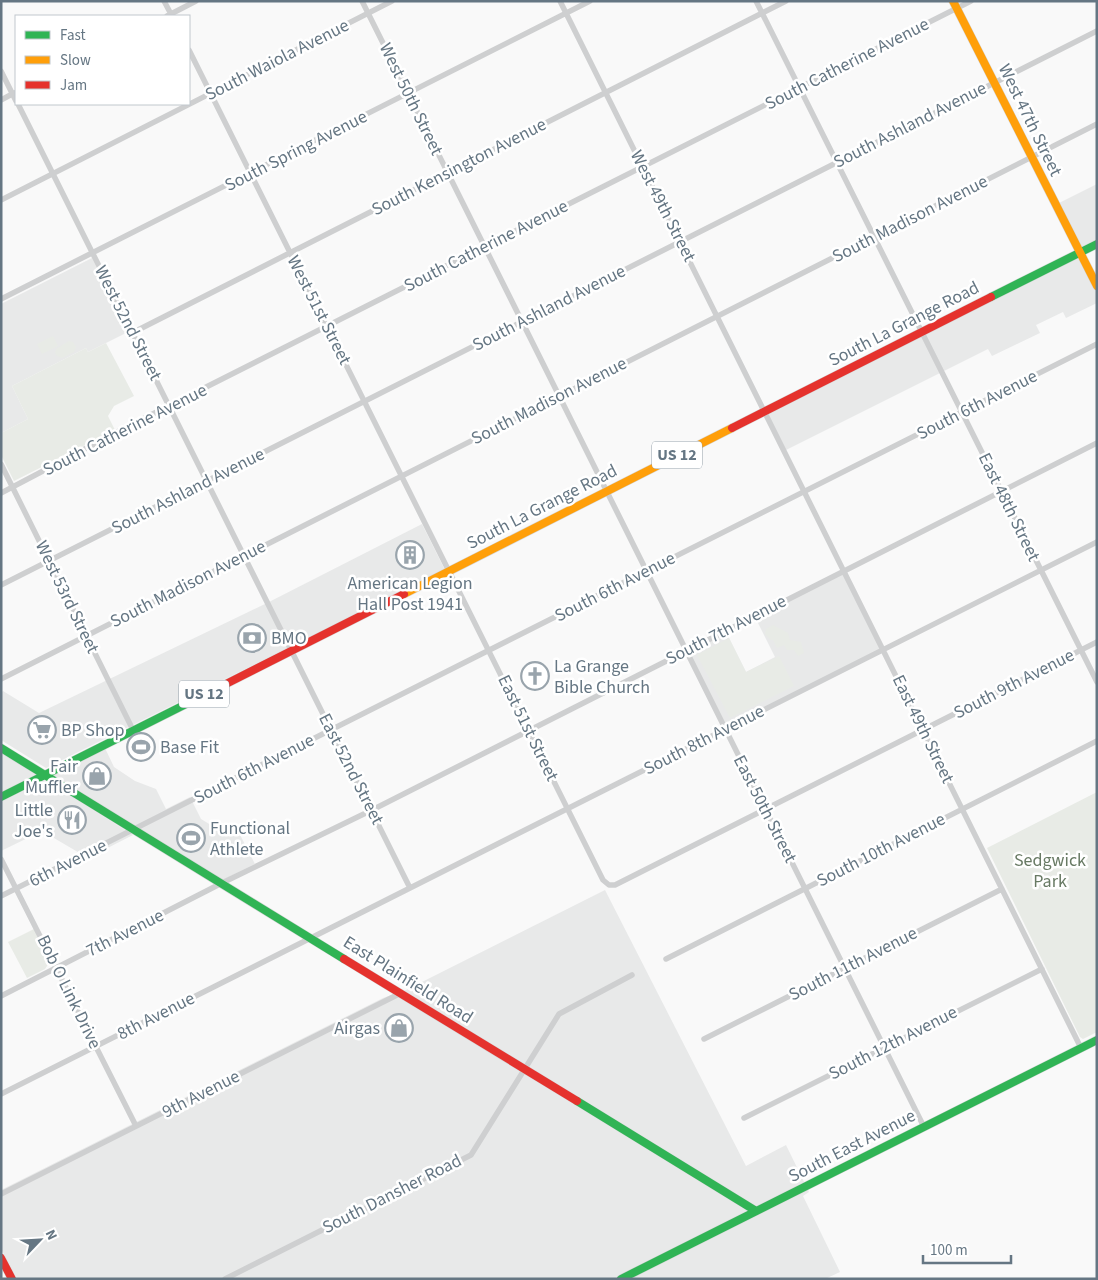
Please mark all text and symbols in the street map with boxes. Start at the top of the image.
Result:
street label: South Catherine Avenue [761,12,933,116]
street label: South Waiola Avenue [201,13,353,107]
legend [15,15,190,105]
text: Fast [60,25,86,46]
street label: West 50th Street [373,39,449,159]
text: Slow [60,50,91,71]
street label: West 47th Street [992,60,1068,180]
text: Jam [60,75,87,96]
street label: South Ashland Avenue [829,76,991,174]
street label: South Spring Avenue [220,104,372,198]
street label: South Kensington Avenue [367,112,551,222]
street label: West 49th Street [624,146,702,266]
street label: South Madison Avenue [828,169,992,269]
street label: South Catherine Avenue [400,194,572,298]
street label: West 51st Street [281,251,357,369]
street label: South Ashland Avenue [468,259,630,357]
street label: West 52nd Street [88,261,168,385]
street label: South La Grange Road [824,275,984,373]
street label: South Madison Avenue [467,351,631,451]
street label: South 6th Avenue [912,364,1042,446]
street label: South Catherine Avenue [39,378,211,482]
street label: South Ashland Avenue [107,442,269,540]
road number: US 12 [652,442,702,468]
street label: East 48th Street [972,449,1046,565]
street label: South La Grange Road [462,458,622,556]
street label: South Madison Avenue [106,534,270,634]
street label: West 53rd Street [29,536,105,658]
building icon: American Legion Hall Post 1941 [395,540,425,570]
street label: South 6th Avenue [550,546,680,628]
place label: American Legion Hall Post 1941 [347,571,473,617]
street label: South 7th Avenue [661,589,791,671]
bank icon: BMO [237,623,267,653]
place label: BMO [271,626,307,651]
street label: South 9th Avenue [949,643,1079,725]
place label: La Grange Bible Church [554,654,650,700]
church icon: La Grange Bible Church [520,661,550,691]
street label: East 51st Street [491,671,565,785]
street label: East 49th Street [886,671,960,787]
road number: US 12 [179,681,229,708]
street label: South 8th Avenue [639,699,769,781]
street label: East 52nd Street [312,709,390,829]
supermarket icon: BP Shop [27,715,57,745]
place label: BP Shop [61,718,125,743]
street label: South 6th Avenue [189,728,319,810]
sports icon: Base Fit [126,732,156,762]
place label: Base Fit [160,735,219,760]
street label: East 50th Street [727,751,803,867]
place label: Fair Muffler [25,754,79,800]
shop icon: Fair Muffler [82,761,112,791]
place label: Little Joe's [14,798,53,844]
restaurant icon: Little Joe's [57,805,87,835]
street label: South 10th Avenue [812,807,950,893]
place label: Functional Athlete [210,816,290,862]
sports icon: Functional Athlete [176,823,206,853]
street label: 6th Avenue [25,833,111,893]
park label: Sedgwick Park [1014,848,1086,894]
street label: 7th Avenue [82,903,168,963]
street label: South 11th Avenue [784,921,922,1007]
street label: East Plainfield Road [338,930,478,1030]
street label: Bob O Link Drive [31,931,107,1053]
street label: 8th Avenue [113,986,199,1046]
street label: South 12th Avenue [824,1000,962,1086]
shop icon: Airgas [384,1013,414,1043]
place label: Airgas [334,1016,380,1041]
street label: 9th Avenue [158,1064,244,1124]
street label: South East Avenue [784,1103,920,1189]
street label: South Dansher Road [318,1148,466,1240]
north arrow [15,1215,65,1265]
text: N [40,1226,62,1243]
scale bar [923,1232,1010,1264]
text: 100 m [930,1240,968,1261]

